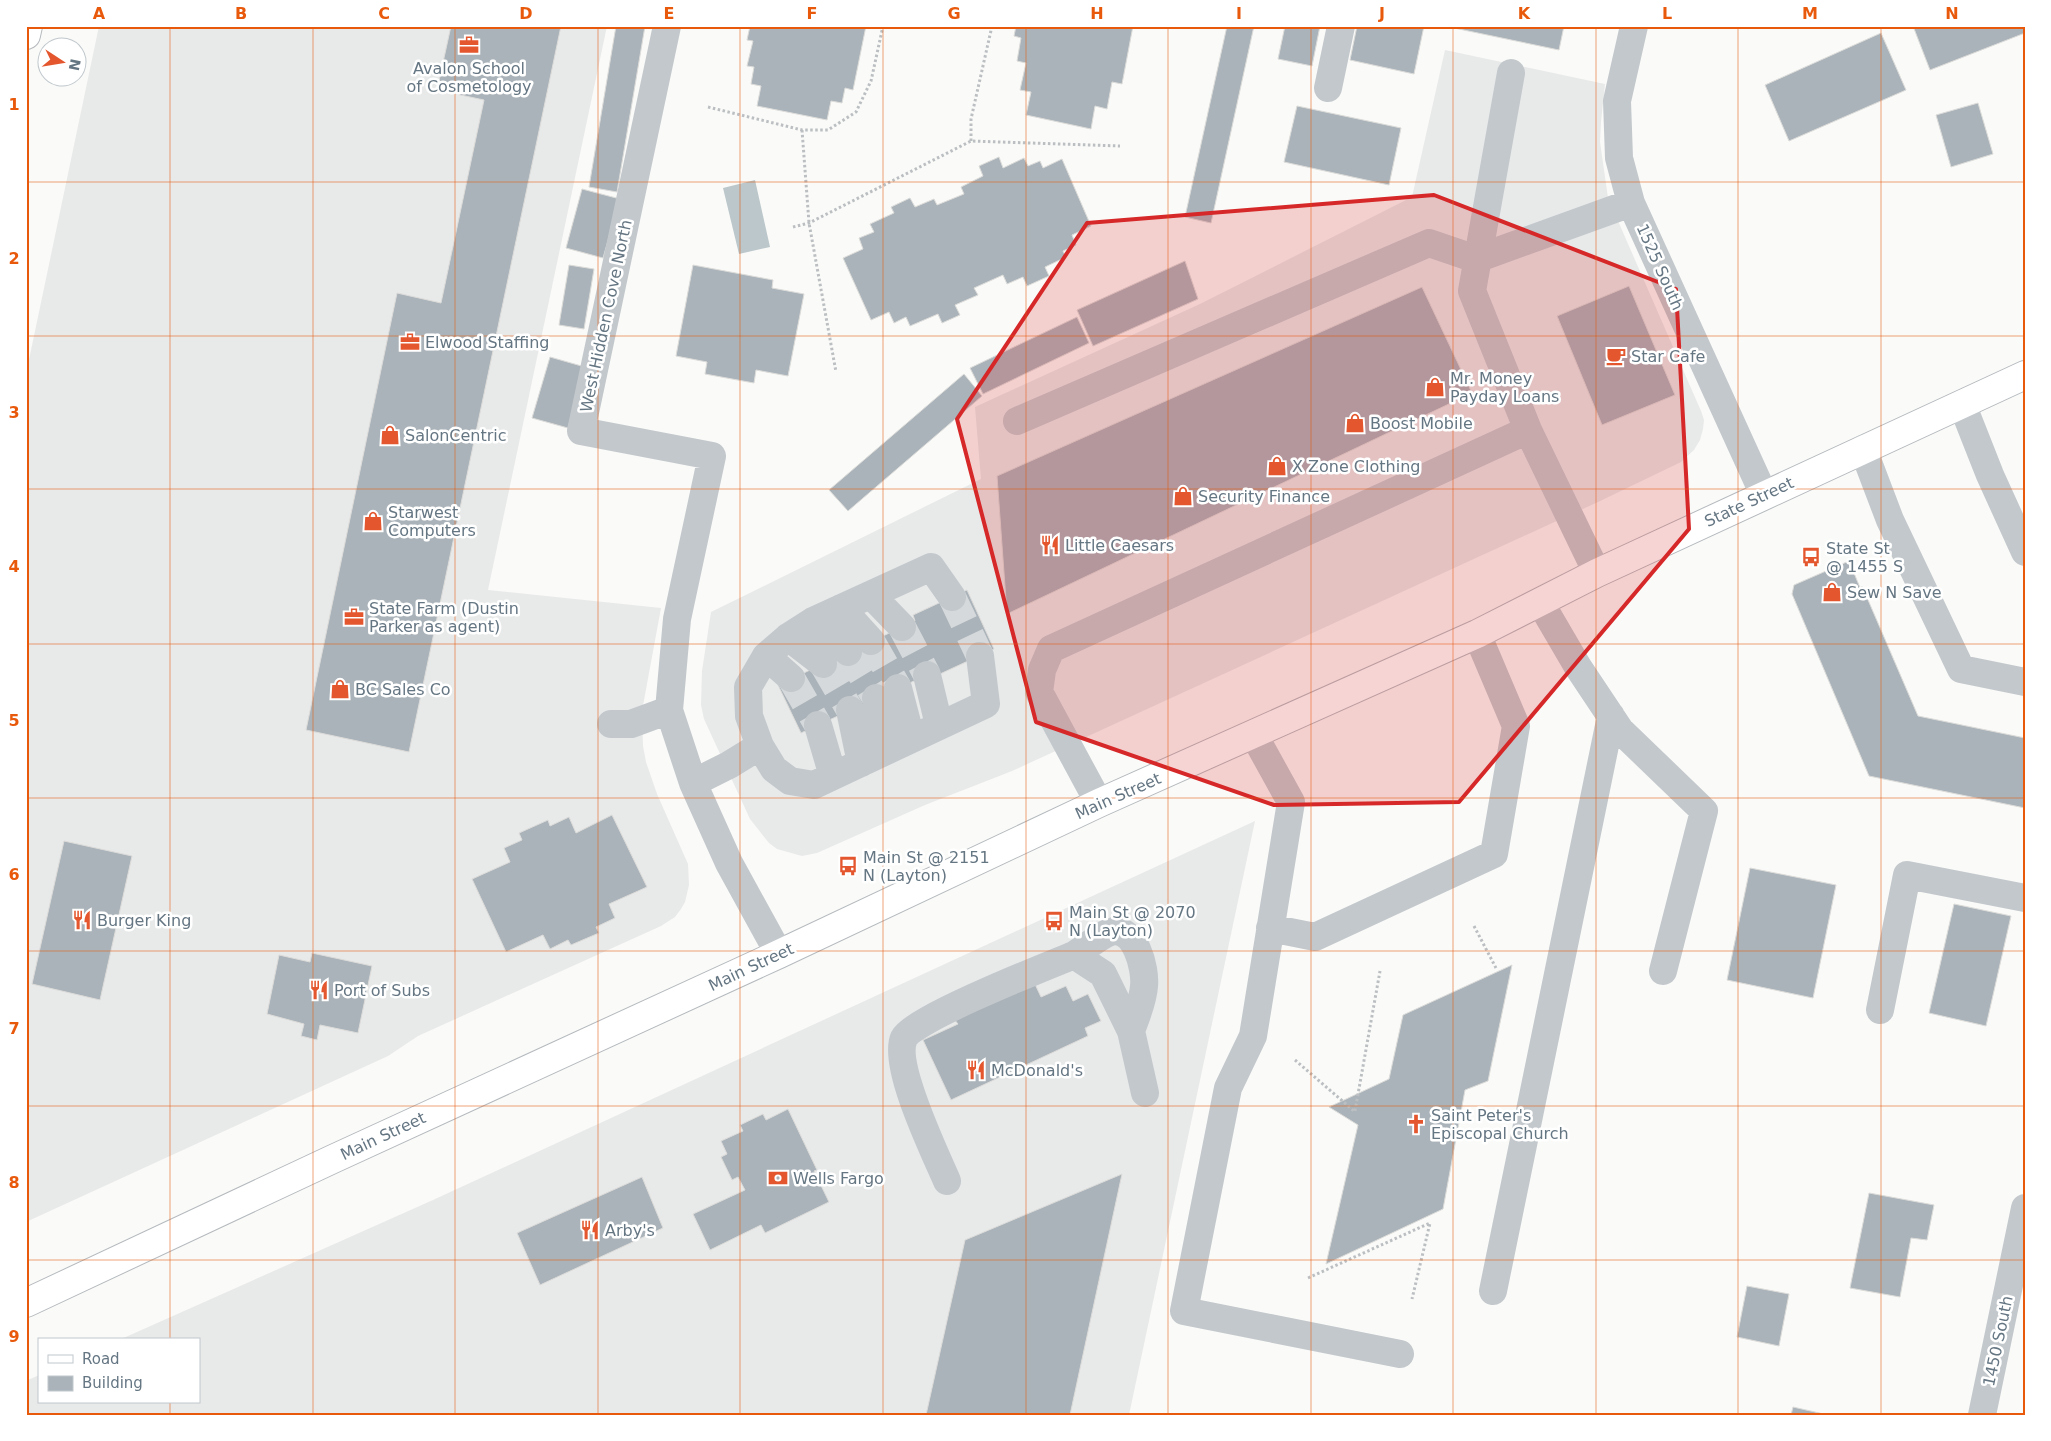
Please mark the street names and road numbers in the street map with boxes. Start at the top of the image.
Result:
street label: West Hidden Cove North [576,218,636,414]
street label: 1525 South [1633,221,1687,313]
street label: State Street [1701,473,1797,531]
street label: Main Street [1072,769,1164,823]
street label: Main Street [705,939,797,995]
street label: Main Street [337,1108,429,1164]
street label: 1450 South [1979,1294,2017,1388]

